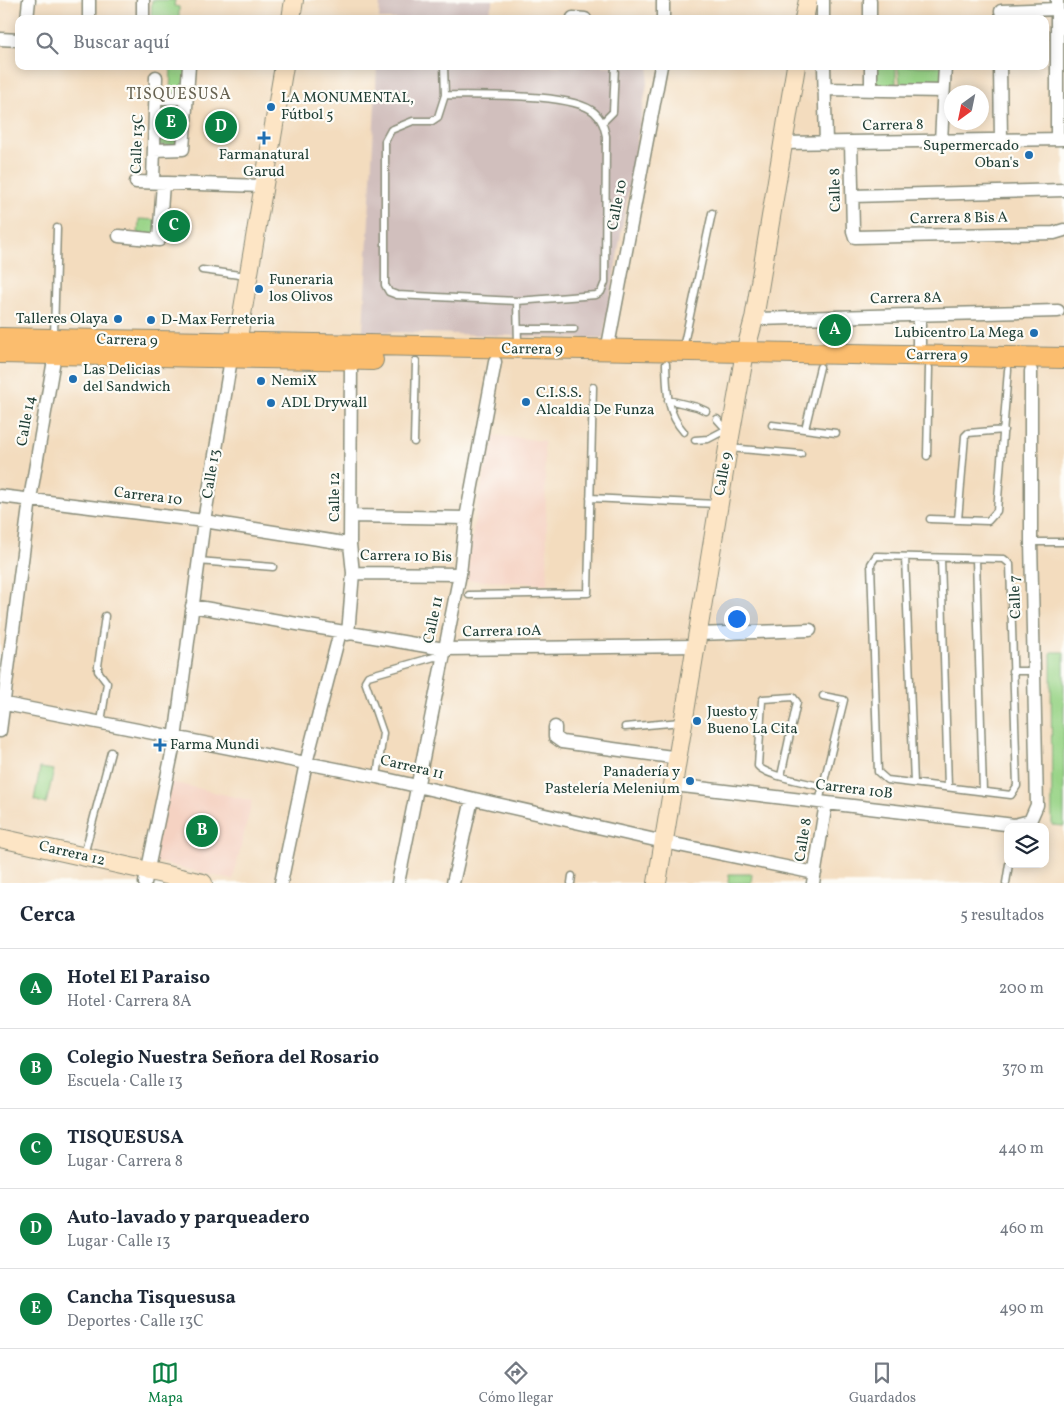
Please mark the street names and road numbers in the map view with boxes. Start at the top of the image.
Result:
street label: Calle 13C [126,114,150,174]
street label: Carrera 8 [862,115,924,137]
street label: Calle 8 [825,168,847,212]
street label: Calle 10 [603,178,633,232]
street label: Carrera 8 Bis A [910,208,1009,230]
street label: Carrera 8A [870,288,943,310]
street label: Carrera 9 [96,329,158,353]
street label: Carrera 9 [501,339,563,361]
street label: Carrera 9 [906,345,968,367]
street label: Calle 14 [12,394,42,448]
street label: Calle 13 [198,448,226,500]
street label: Calle 9 [710,450,738,498]
street label: Calle 12 [325,472,346,522]
street label: Carrera 10 [113,482,183,512]
street label: Carrera 10 Bis [360,546,452,568]
street label: Calle 7 [1005,575,1027,619]
street label: Calle 11 [419,594,449,646]
street label: Carrera 10A [462,621,542,643]
street label: Carrera 11 [378,750,446,786]
street label: Carrera 10B [814,775,894,805]
street label: Calle 8 [790,817,818,863]
street label: Carrera 12 [37,836,107,872]

